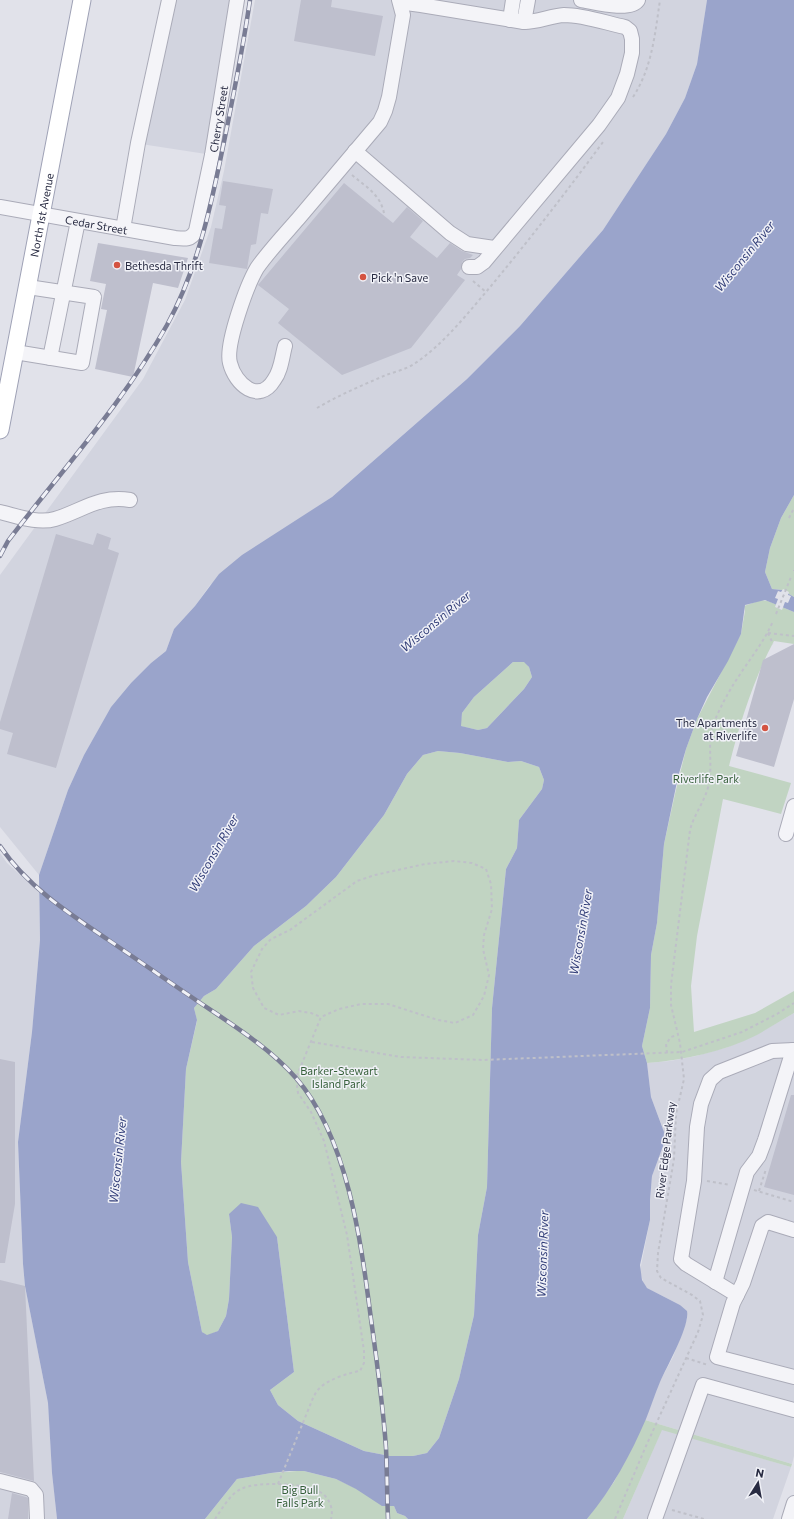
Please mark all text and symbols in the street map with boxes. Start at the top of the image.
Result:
street label: Cherry Street [206,84,230,153]
street label: North 1st Avenue [27,172,55,258]
street label: Cedar Street [64,212,129,236]
water label: Wisconsin River [711,217,777,294]
place label: Bethesda Thrift [125,259,204,272]
marker: Bethesda Thrift [112,260,122,270]
place label: Pick 'n Save [371,271,428,284]
marker: Pick 'n Save [358,272,368,282]
water label: Wisconsin River [397,587,474,654]
place label: The Apartments at Riverlife [676,716,757,742]
marker: The Apartments at Riverlife [760,723,770,733]
park label: Riverlife Park [673,772,739,785]
water label: Wisconsin River [185,811,241,894]
water label: Wisconsin River [566,887,595,976]
park label: Barker-Stewart Island Park [300,1064,378,1090]
street label: River Edge Parkway [653,1100,677,1199]
water label: Wisconsin River [106,1115,129,1204]
water label: Wisconsin River [533,1209,551,1298]
north arrow [738,1463,778,1503]
text: N [755,1466,765,1480]
park label: Big Bull Falls Park [276,1483,324,1509]

